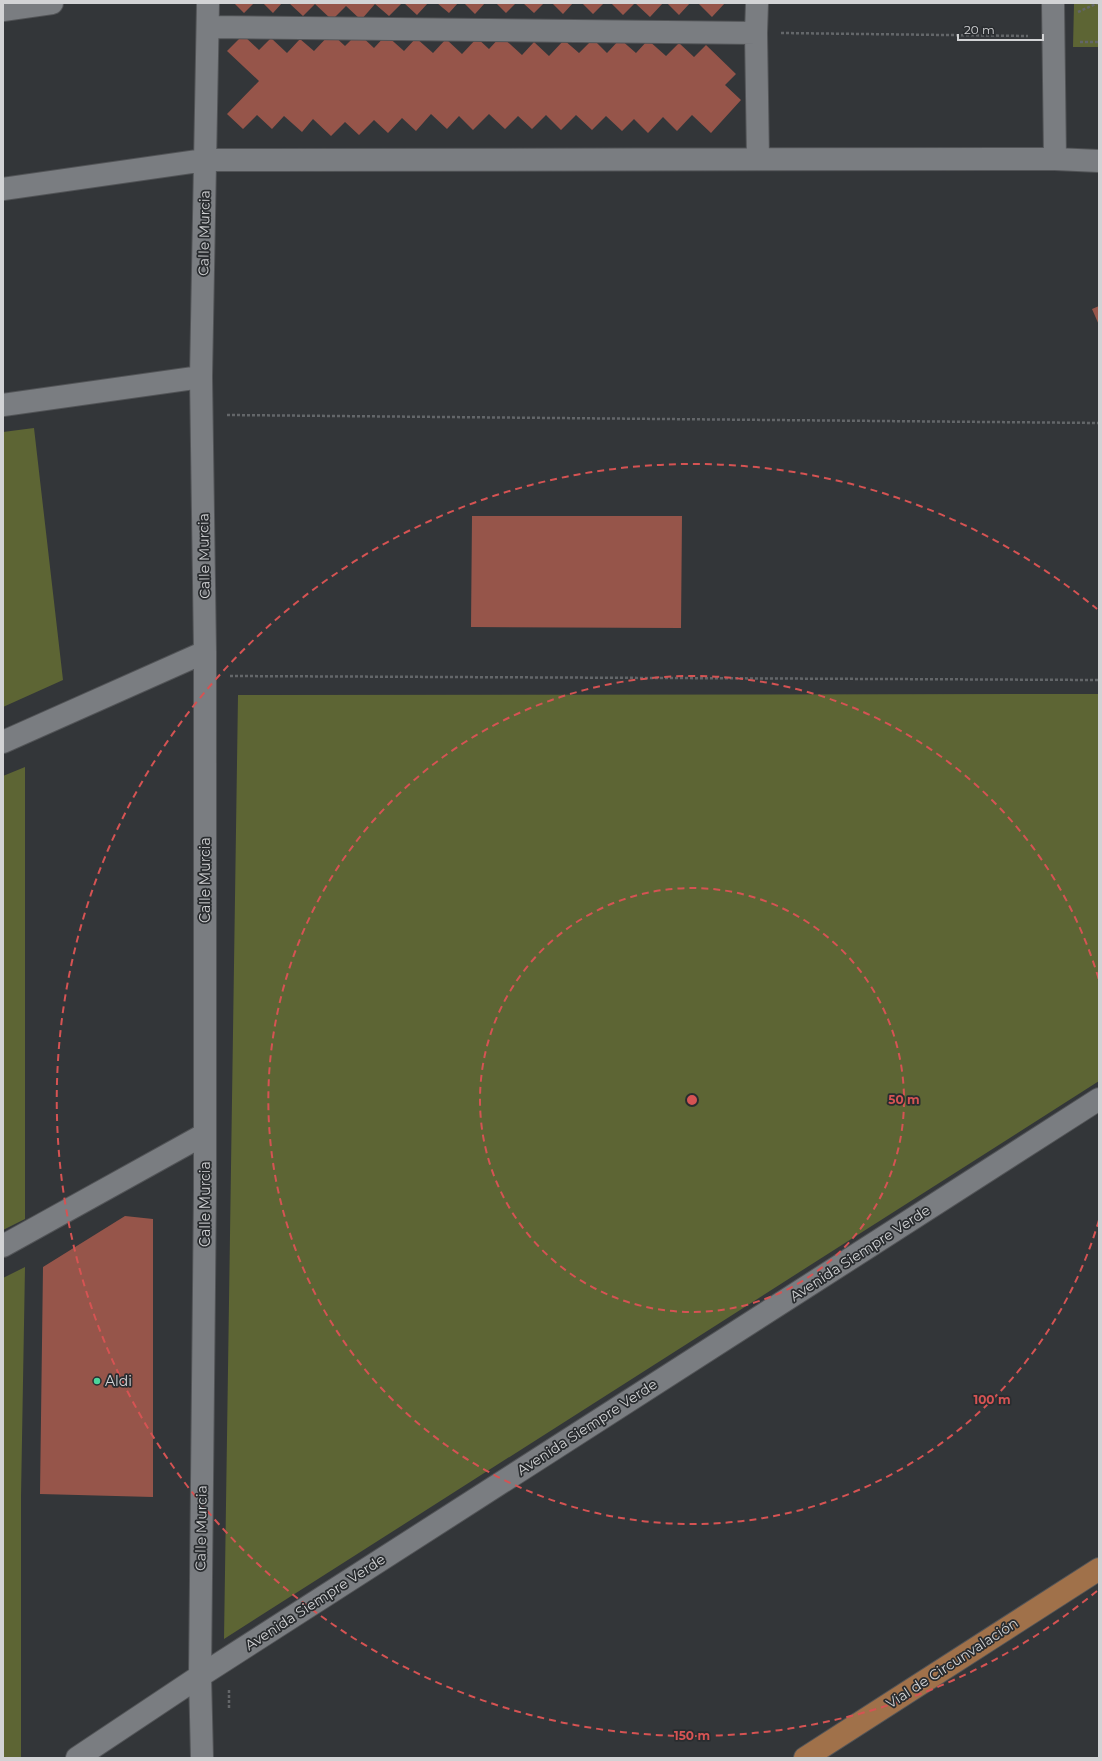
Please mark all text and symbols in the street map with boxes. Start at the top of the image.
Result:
scale bar [958,16,1043,42]
text: 20 m [964,22,995,37]
street label: Calle Murcia [194,190,214,276]
street label: Calle Murcia [194,513,214,599]
street label: Calle Murcia [196,837,214,923]
text: 50 m [888,1092,920,1107]
centre of rings [685,1093,699,1107]
street label: Calle Murcia [196,1161,214,1247]
street label: Avenida Siempre Verde [786,1201,934,1305]
place label: Aldi [105,1372,132,1390]
street label: Avenida Siempre Verde [513,1375,661,1479]
marker: Aldi [92,1376,102,1386]
text: 100 m [974,1392,1010,1407]
street label: Calle Murcia [191,1485,211,1571]
street label: Avenida Siempre Verde [241,1550,389,1654]
street label: Vial de Circunvalación [883,1614,1021,1712]
text: 150 m [674,1728,710,1743]

